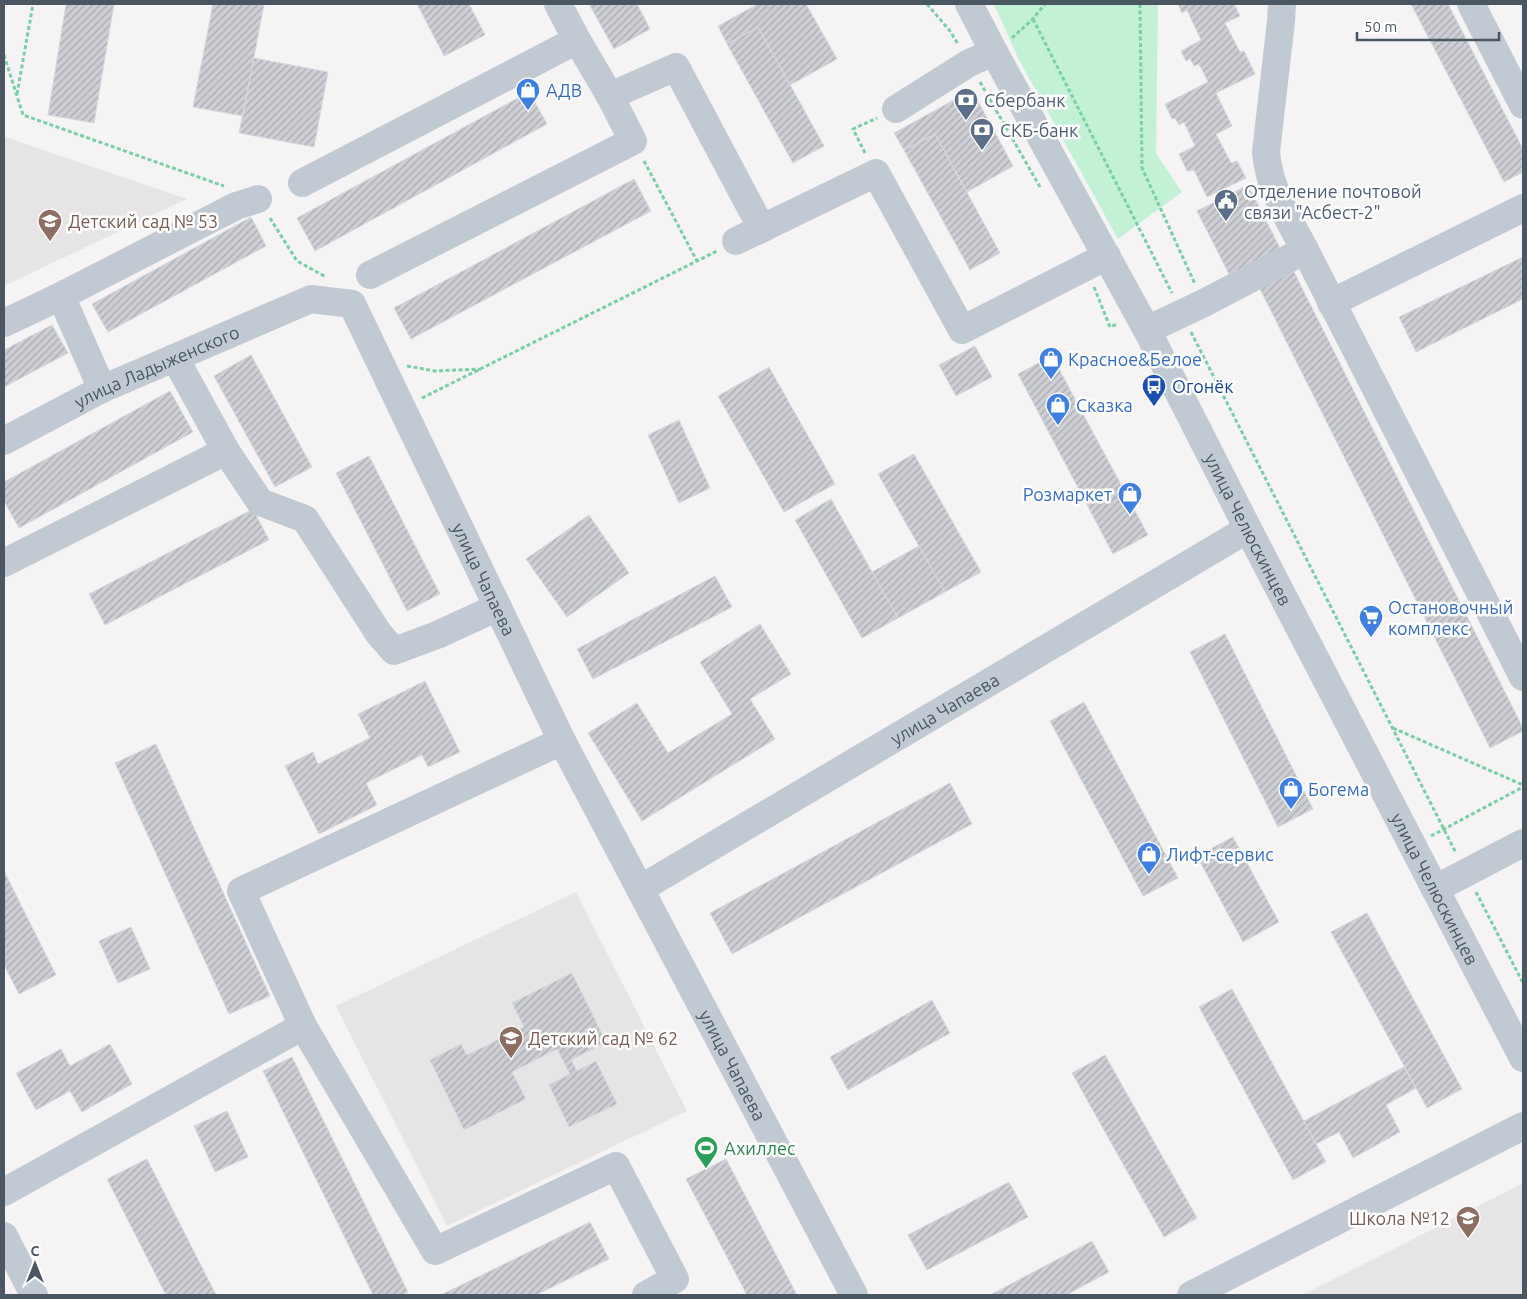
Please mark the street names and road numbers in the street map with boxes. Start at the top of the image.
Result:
street label: улица Ладыженского [71,321,242,412]
street label: улица Челюскинцев [1201,450,1296,609]
street label: улица Чапаева [449,520,520,639]
street label: улица Чапаева [887,669,1002,748]
street label: улица Челюскинцев [1387,809,1483,968]
street label: улица Чапаева [695,1006,770,1124]

